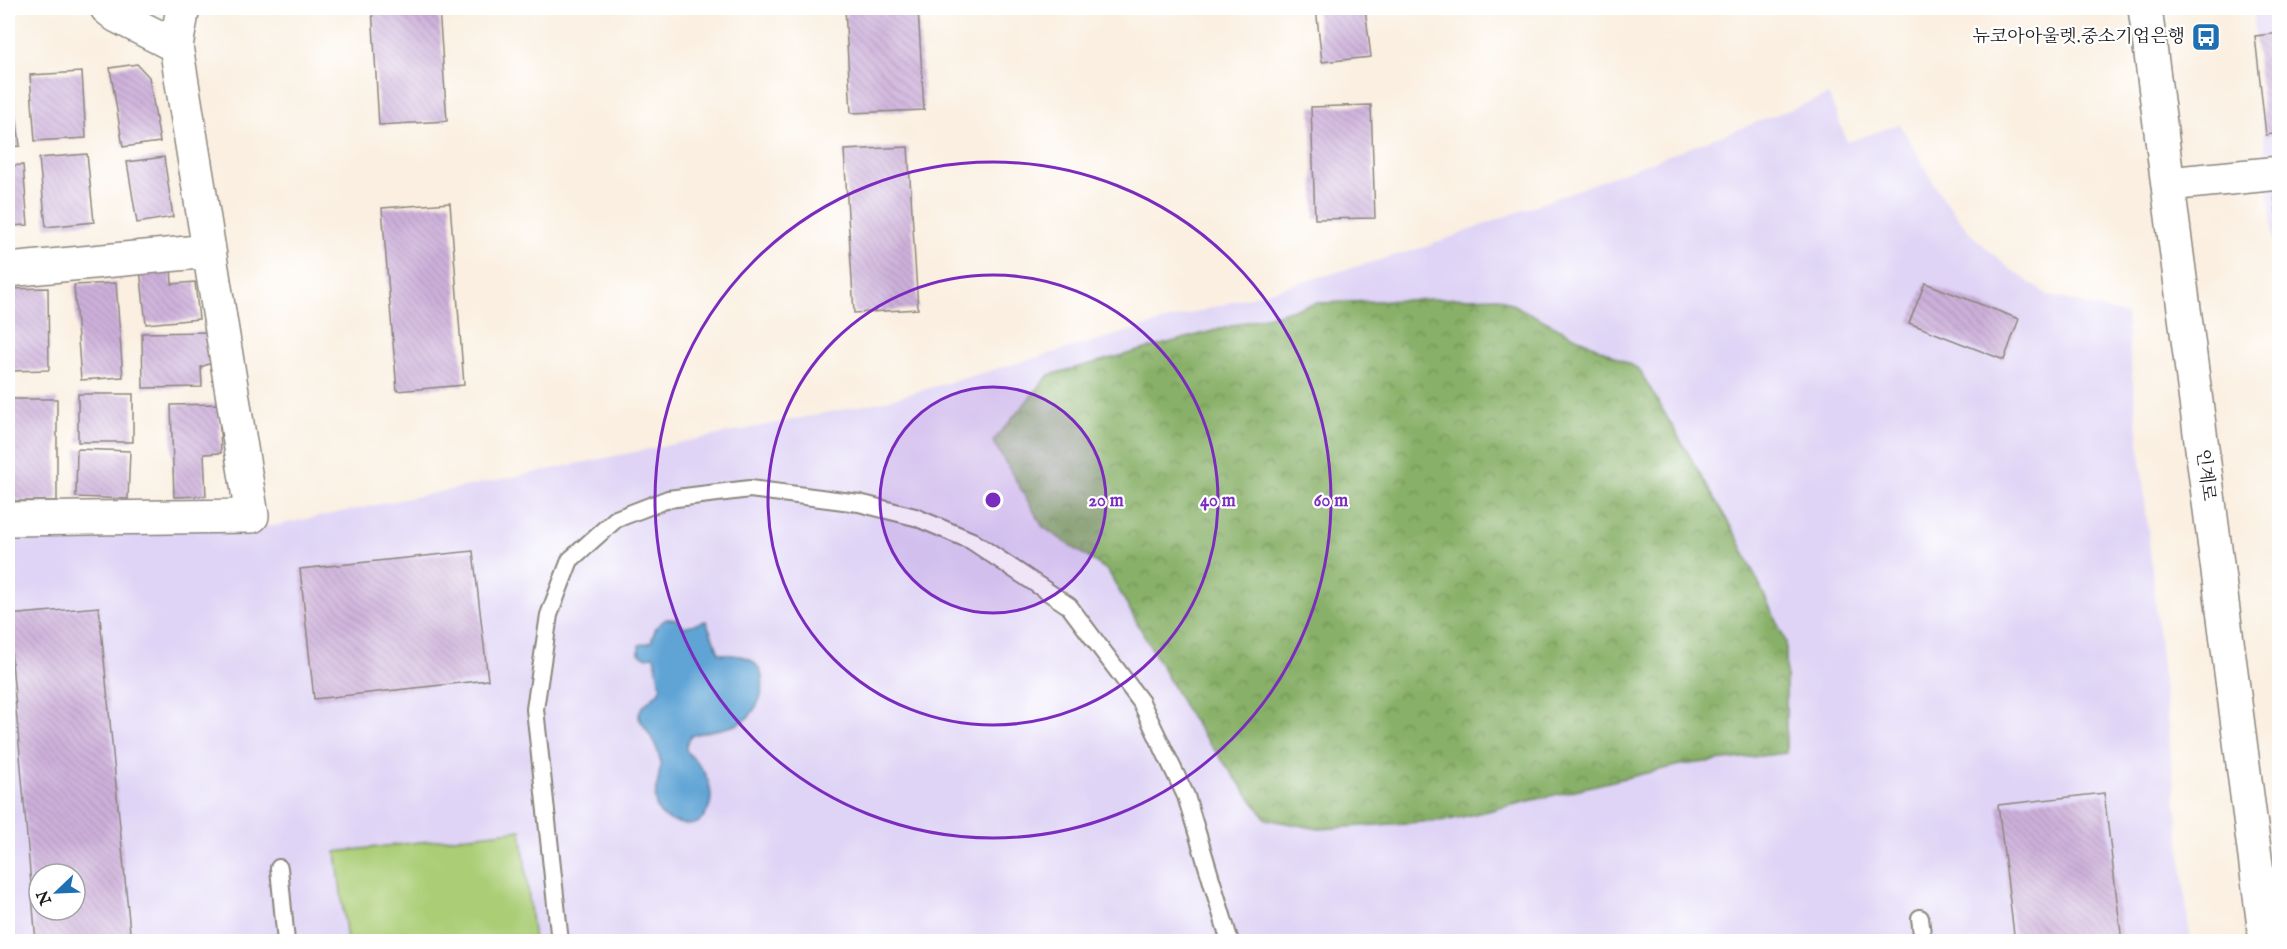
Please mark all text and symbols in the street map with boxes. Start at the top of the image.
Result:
bus stop icon: 뉴코아아울렛.중소기업은행 [2190,21,2222,53]
place label: 뉴코아아울렛.중소기업은행 [1972,26,2185,49]
street label: 인계로 [2190,448,2220,502]
centre of rings [983,490,1003,510]
text: 20 m [1088,490,1124,513]
text: 40 m [1200,490,1236,513]
text: 60 m [1314,490,1348,513]
north arrow [27,862,87,922]
text: N [33,887,57,908]

